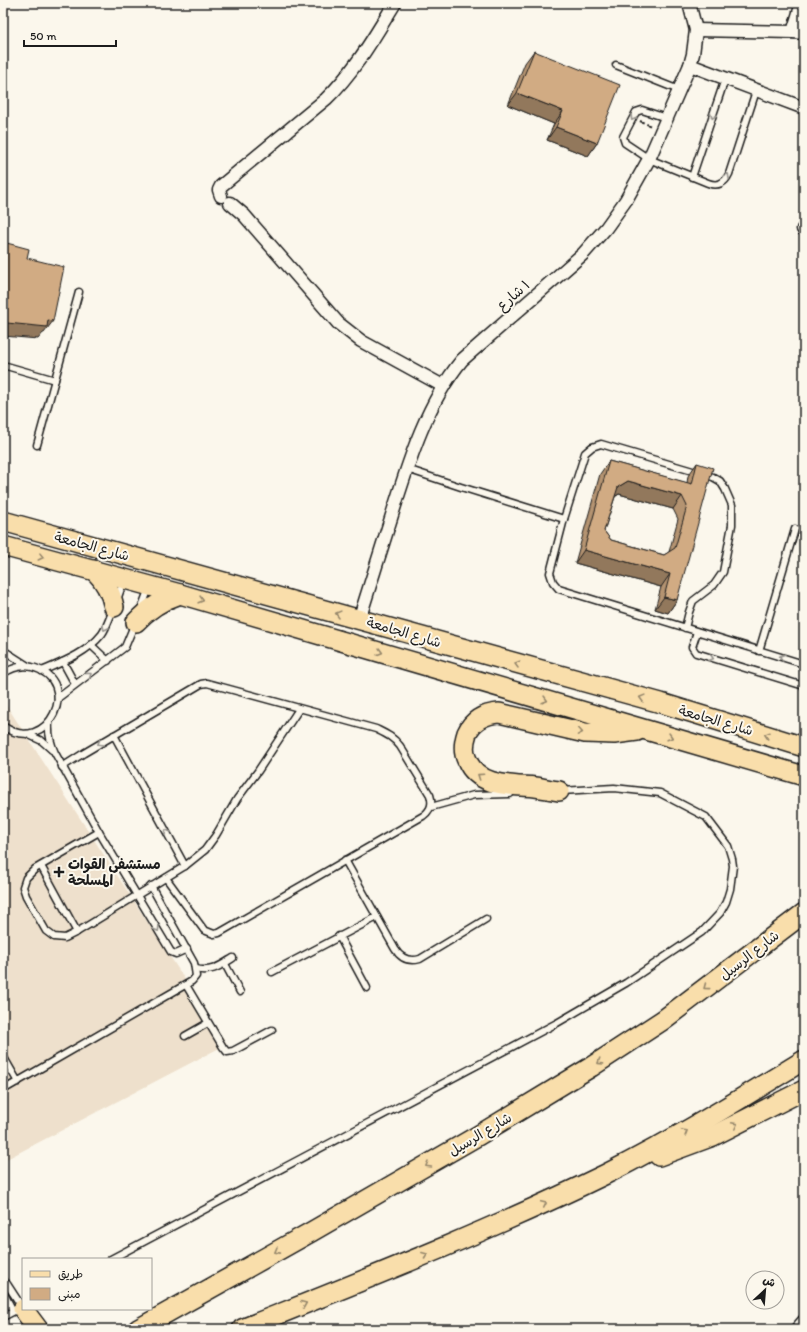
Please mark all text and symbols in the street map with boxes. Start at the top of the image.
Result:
scale bar [24,22,116,48]
text: 50 m [30,29,56,43]
one-way arrow [709,112,718,119]
one-way arrow [630,114,637,121]
one-way arrow [722,173,730,180]
street label: ١ شارع [493,276,534,315]
street label: شارع الجامعة [52,528,131,566]
one-way arrow [37,552,44,560]
one-way arrow [197,595,204,604]
one-way arrow [334,610,341,619]
street label: شارع الجامعة [364,614,443,652]
one-way arrow [102,623,110,631]
one-way arrow [376,647,383,656]
one-way arrow [707,653,714,662]
one-way arrow [778,653,785,662]
one-way arrow [513,660,520,669]
one-way arrow [85,672,92,680]
one-way arrow [639,694,646,703]
one-way arrow [541,695,548,704]
street label: شارع الجامعة [676,702,755,740]
one-way arrow [577,727,583,735]
one-way arrow [764,731,771,740]
one-way arrow [666,732,673,741]
one-way arrow [97,739,104,746]
one-way arrow [478,774,485,781]
one-way arrow [164,829,171,836]
place label: مستشفى القوات المسلحة [68,856,161,889]
marker: مستشفى القوات المسلحة [53,866,65,878]
one-way arrow [152,925,159,932]
street label: شارع الرسيل [716,927,783,985]
one-way arrow [703,982,710,990]
one-way arrow [597,1057,604,1064]
street label: شارع الرسيل [446,1109,515,1161]
one-way arrow [730,1122,738,1130]
one-way arrow [681,1129,688,1136]
one-way arrow [425,1160,432,1167]
one-way arrow [540,1201,548,1209]
one-way arrow [274,1246,281,1254]
one-way arrow [421,1251,428,1259]
legend [22,1258,152,1310]
text: طريق [58,1267,83,1281]
north arrow [745,1270,785,1310]
text: ش [761,1273,777,1290]
text: مبنى [58,1287,81,1302]
one-way arrow [300,1301,308,1309]

